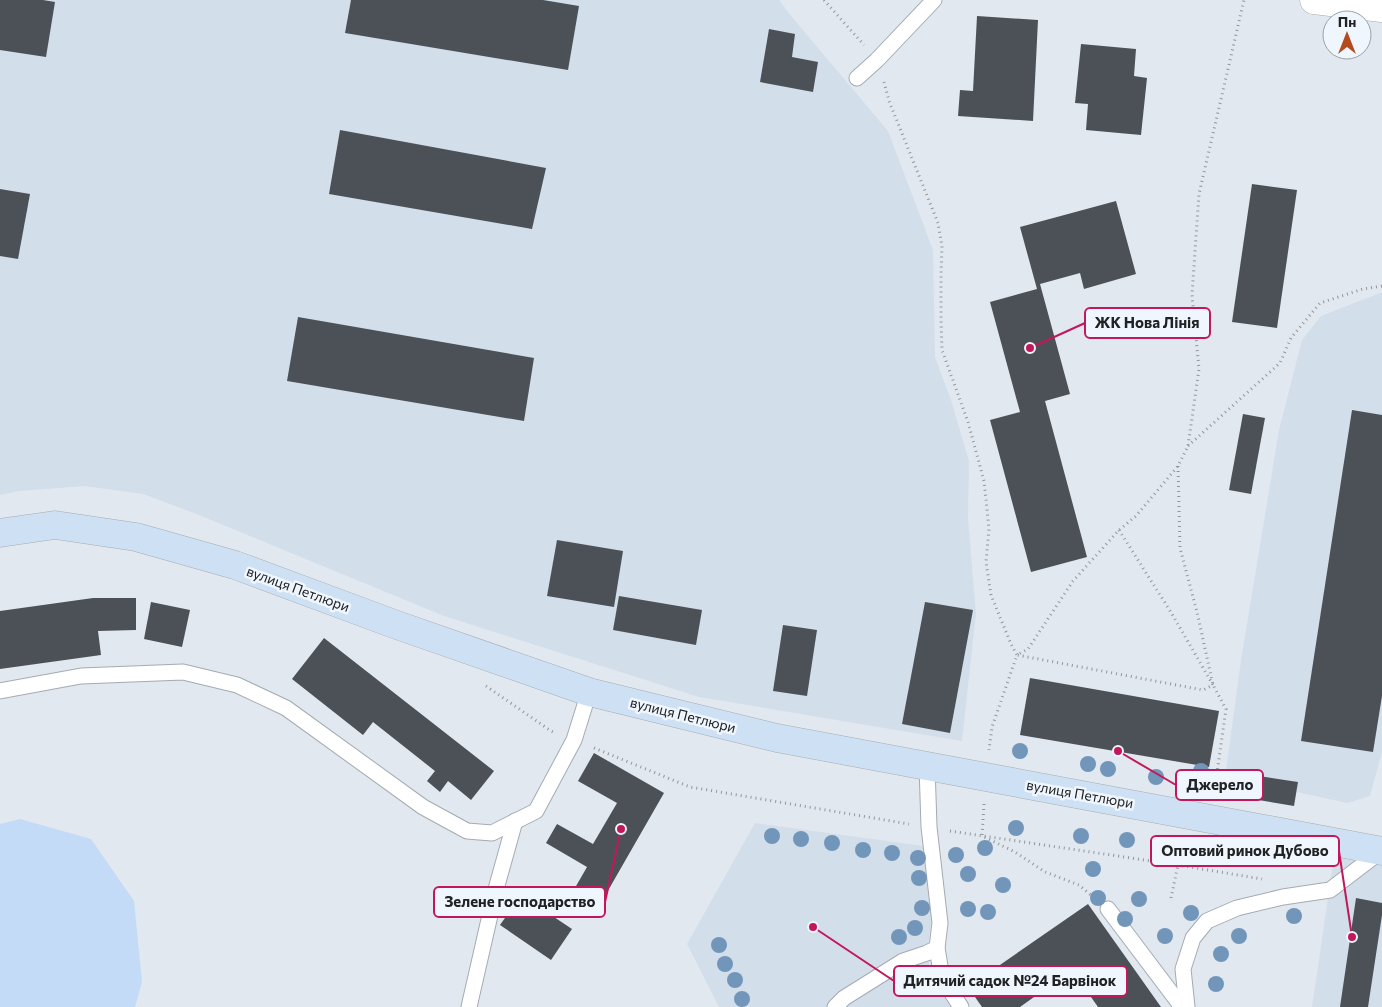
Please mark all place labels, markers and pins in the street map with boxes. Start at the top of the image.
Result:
callout: ЖК Нова Лінія [1085,308,1210,338]
callout: Джерело [1176,770,1263,800]
callout: Оптовий ринок Дубово [1151,836,1339,866]
callout: Зелене господарство [434,887,605,917]
callout: Дитячий садок №24 Барвінок [894,966,1127,996]

